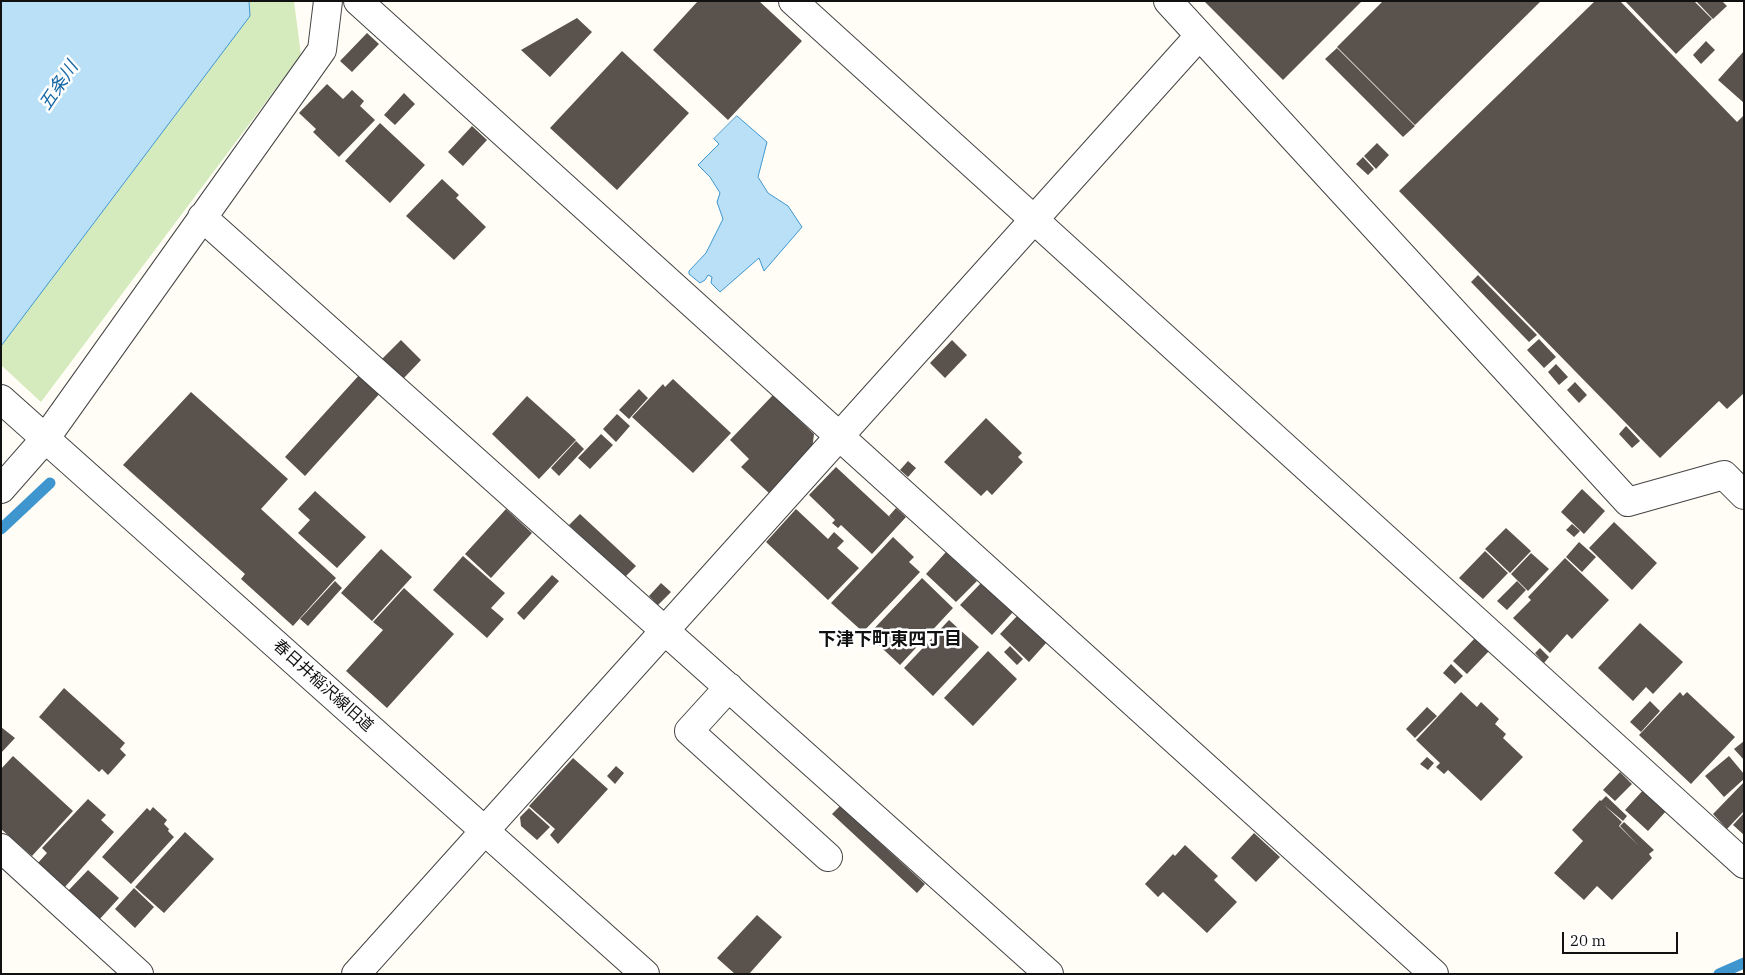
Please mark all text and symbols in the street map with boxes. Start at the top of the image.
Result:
water label: 五条川 [35,58,83,114]
district label: 下津下町東四丁目 [818,629,962,651]
street label: 春日井稲沢線旧道 [269,636,377,736]
scale bar [1565,922,1681,954]
text: 20 m [1570,931,1606,950]

